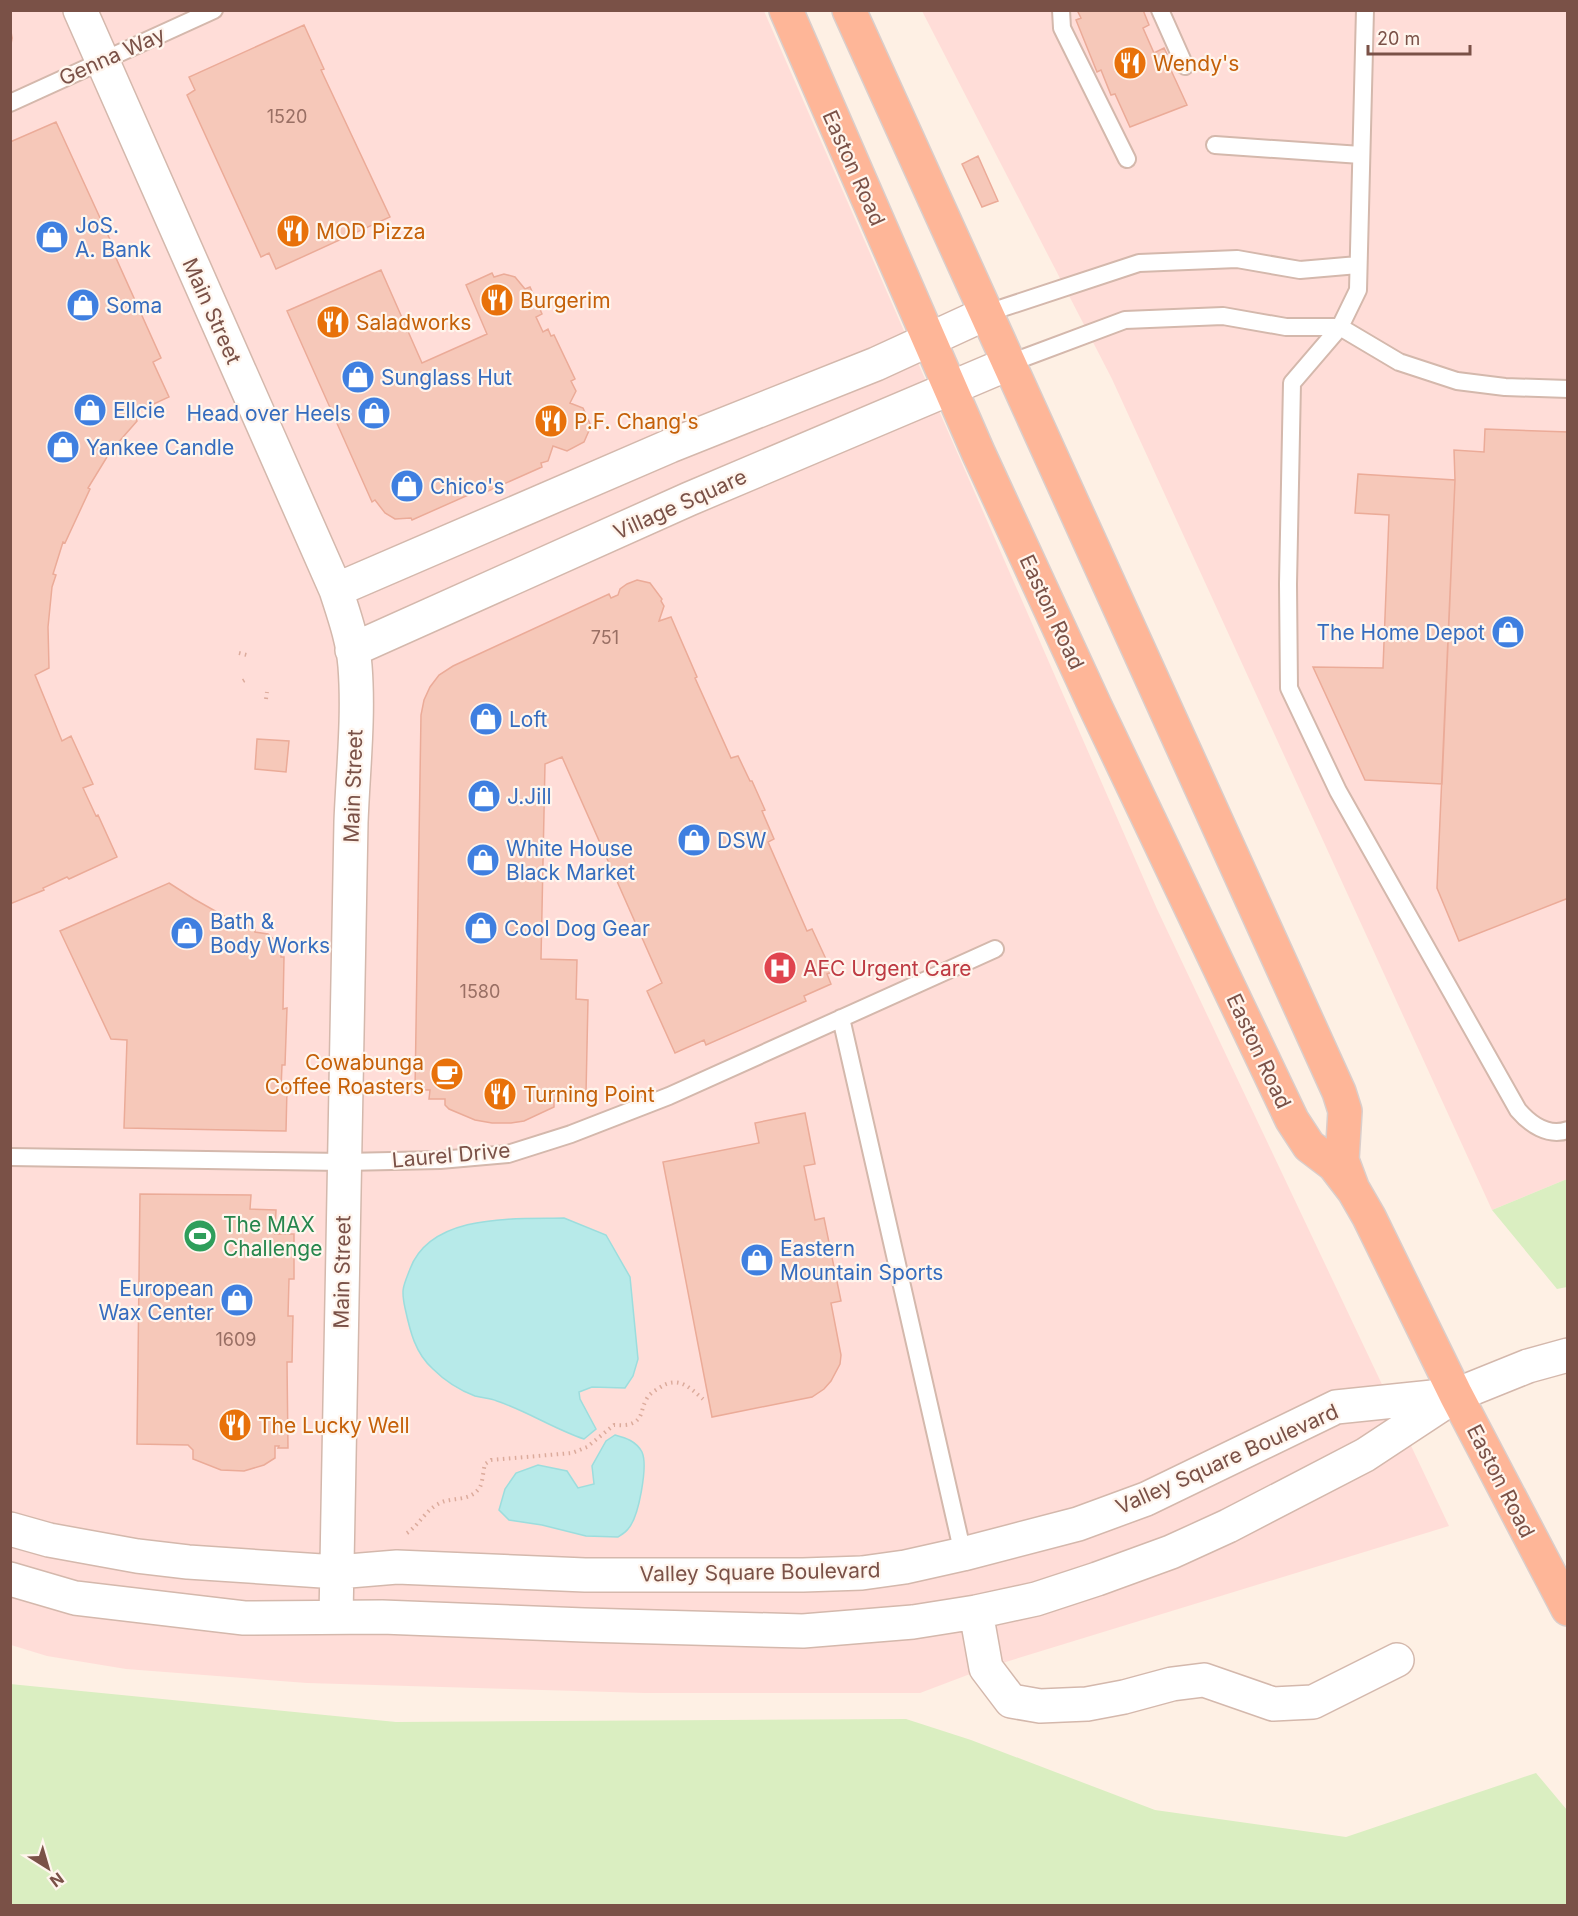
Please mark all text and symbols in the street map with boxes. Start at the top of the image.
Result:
scale bar [1368,18,1470,56]
street label: Genna Way [55,21,169,90]
text: 20 m [1377,28,1420,49]
restaurant icon: Wendy's [1112,45,1148,81]
place label: Wendy's [1153,51,1239,76]
house number: 1520 [267,106,307,127]
street label: Easton Road [817,106,891,230]
place label: JoS. A. Bank [75,213,151,262]
restaurant icon: MOD Pizza [275,213,311,249]
shop icon: JoS. A. Bank [34,219,70,255]
place label: MOD Pizza [316,219,426,244]
street label: Main Street [178,254,247,368]
restaurant icon: Burgerim [479,282,515,318]
shop icon: Soma [65,287,101,323]
place label: Burgerim [520,288,611,313]
place label: Soma [106,293,162,318]
restaurant icon: Saladworks [315,304,351,340]
place label: Saladworks [356,310,471,335]
shop icon: Sunglass Hut [340,359,376,395]
place label: Sunglass Hut [381,365,512,390]
shop icon: Ellcie [72,392,108,428]
shop icon: Head over Heels [356,395,392,431]
place label: Ellcie [113,398,165,423]
place label: Head over Heels [186,401,351,426]
restaurant icon: P.F. Chang's [533,403,569,439]
place label: P.F. Chang's [574,409,699,434]
shop icon: Yankee Candle [45,429,81,465]
place label: Yankee Candle [86,435,234,460]
street label: Village Square [610,464,750,544]
shop icon: Chico's [389,468,425,504]
place label: Chico's [430,474,505,499]
street label: Easton Road [1015,551,1089,673]
shop icon: The Home Depot [1490,614,1526,650]
place label: The Home Depot [1316,620,1485,645]
house number: 751 [591,627,619,648]
shop icon: Loft [468,701,504,737]
place label: Loft [509,707,548,732]
street label: Main Street [339,729,367,843]
shop icon: J.Jill [466,778,502,814]
place label: J.Jill [507,784,552,809]
shop icon: DSW [676,822,712,858]
place label: DSW [717,828,767,853]
place label: White House Black Market [506,836,635,885]
shop icon: White House Black Market [465,842,501,878]
place label: Bath & Body Works [210,909,330,958]
shop icon: Cool Dog Gear [463,910,499,946]
shop icon: Bath & Body Works [169,915,205,951]
place label: Cool Dog Gear [504,916,650,941]
hospital icon: AFC Urgent Care [762,950,798,986]
place label: AFC Urgent Care [803,956,972,981]
house number: 1580 [460,981,500,1002]
street label: Easton Road [1222,990,1296,1112]
place label: Cowabunga Coffee Roasters [265,1050,424,1099]
cafe icon: Cowabunga Coffee Roasters [429,1056,465,1092]
restaurant icon: Turning Point [482,1076,518,1112]
place label: Turning Point [523,1082,655,1107]
street label: Laurel Drive [391,1137,511,1173]
place label: The MAX Challenge [223,1212,323,1261]
street label: Main Street [329,1215,355,1329]
sports icon: The MAX Challenge [182,1218,218,1254]
place label: Eastern Mountain Sports [780,1236,943,1285]
shop icon: Eastern Mountain Sports [739,1242,775,1278]
place label: European Wax Center [98,1276,214,1325]
shop icon: European Wax Center [219,1282,255,1318]
house number: 1609 [215,1329,257,1350]
street label: Valley Square Boulevard [1112,1399,1342,1519]
restaurant icon: The Lucky Well [217,1407,253,1443]
place label: The Lucky Well [258,1413,410,1438]
street label: Easton Road [1462,1420,1540,1542]
street label: Valley Square Boulevard [639,1557,881,1587]
north arrow [18,1838,78,1898]
text: N [46,1868,68,1892]

